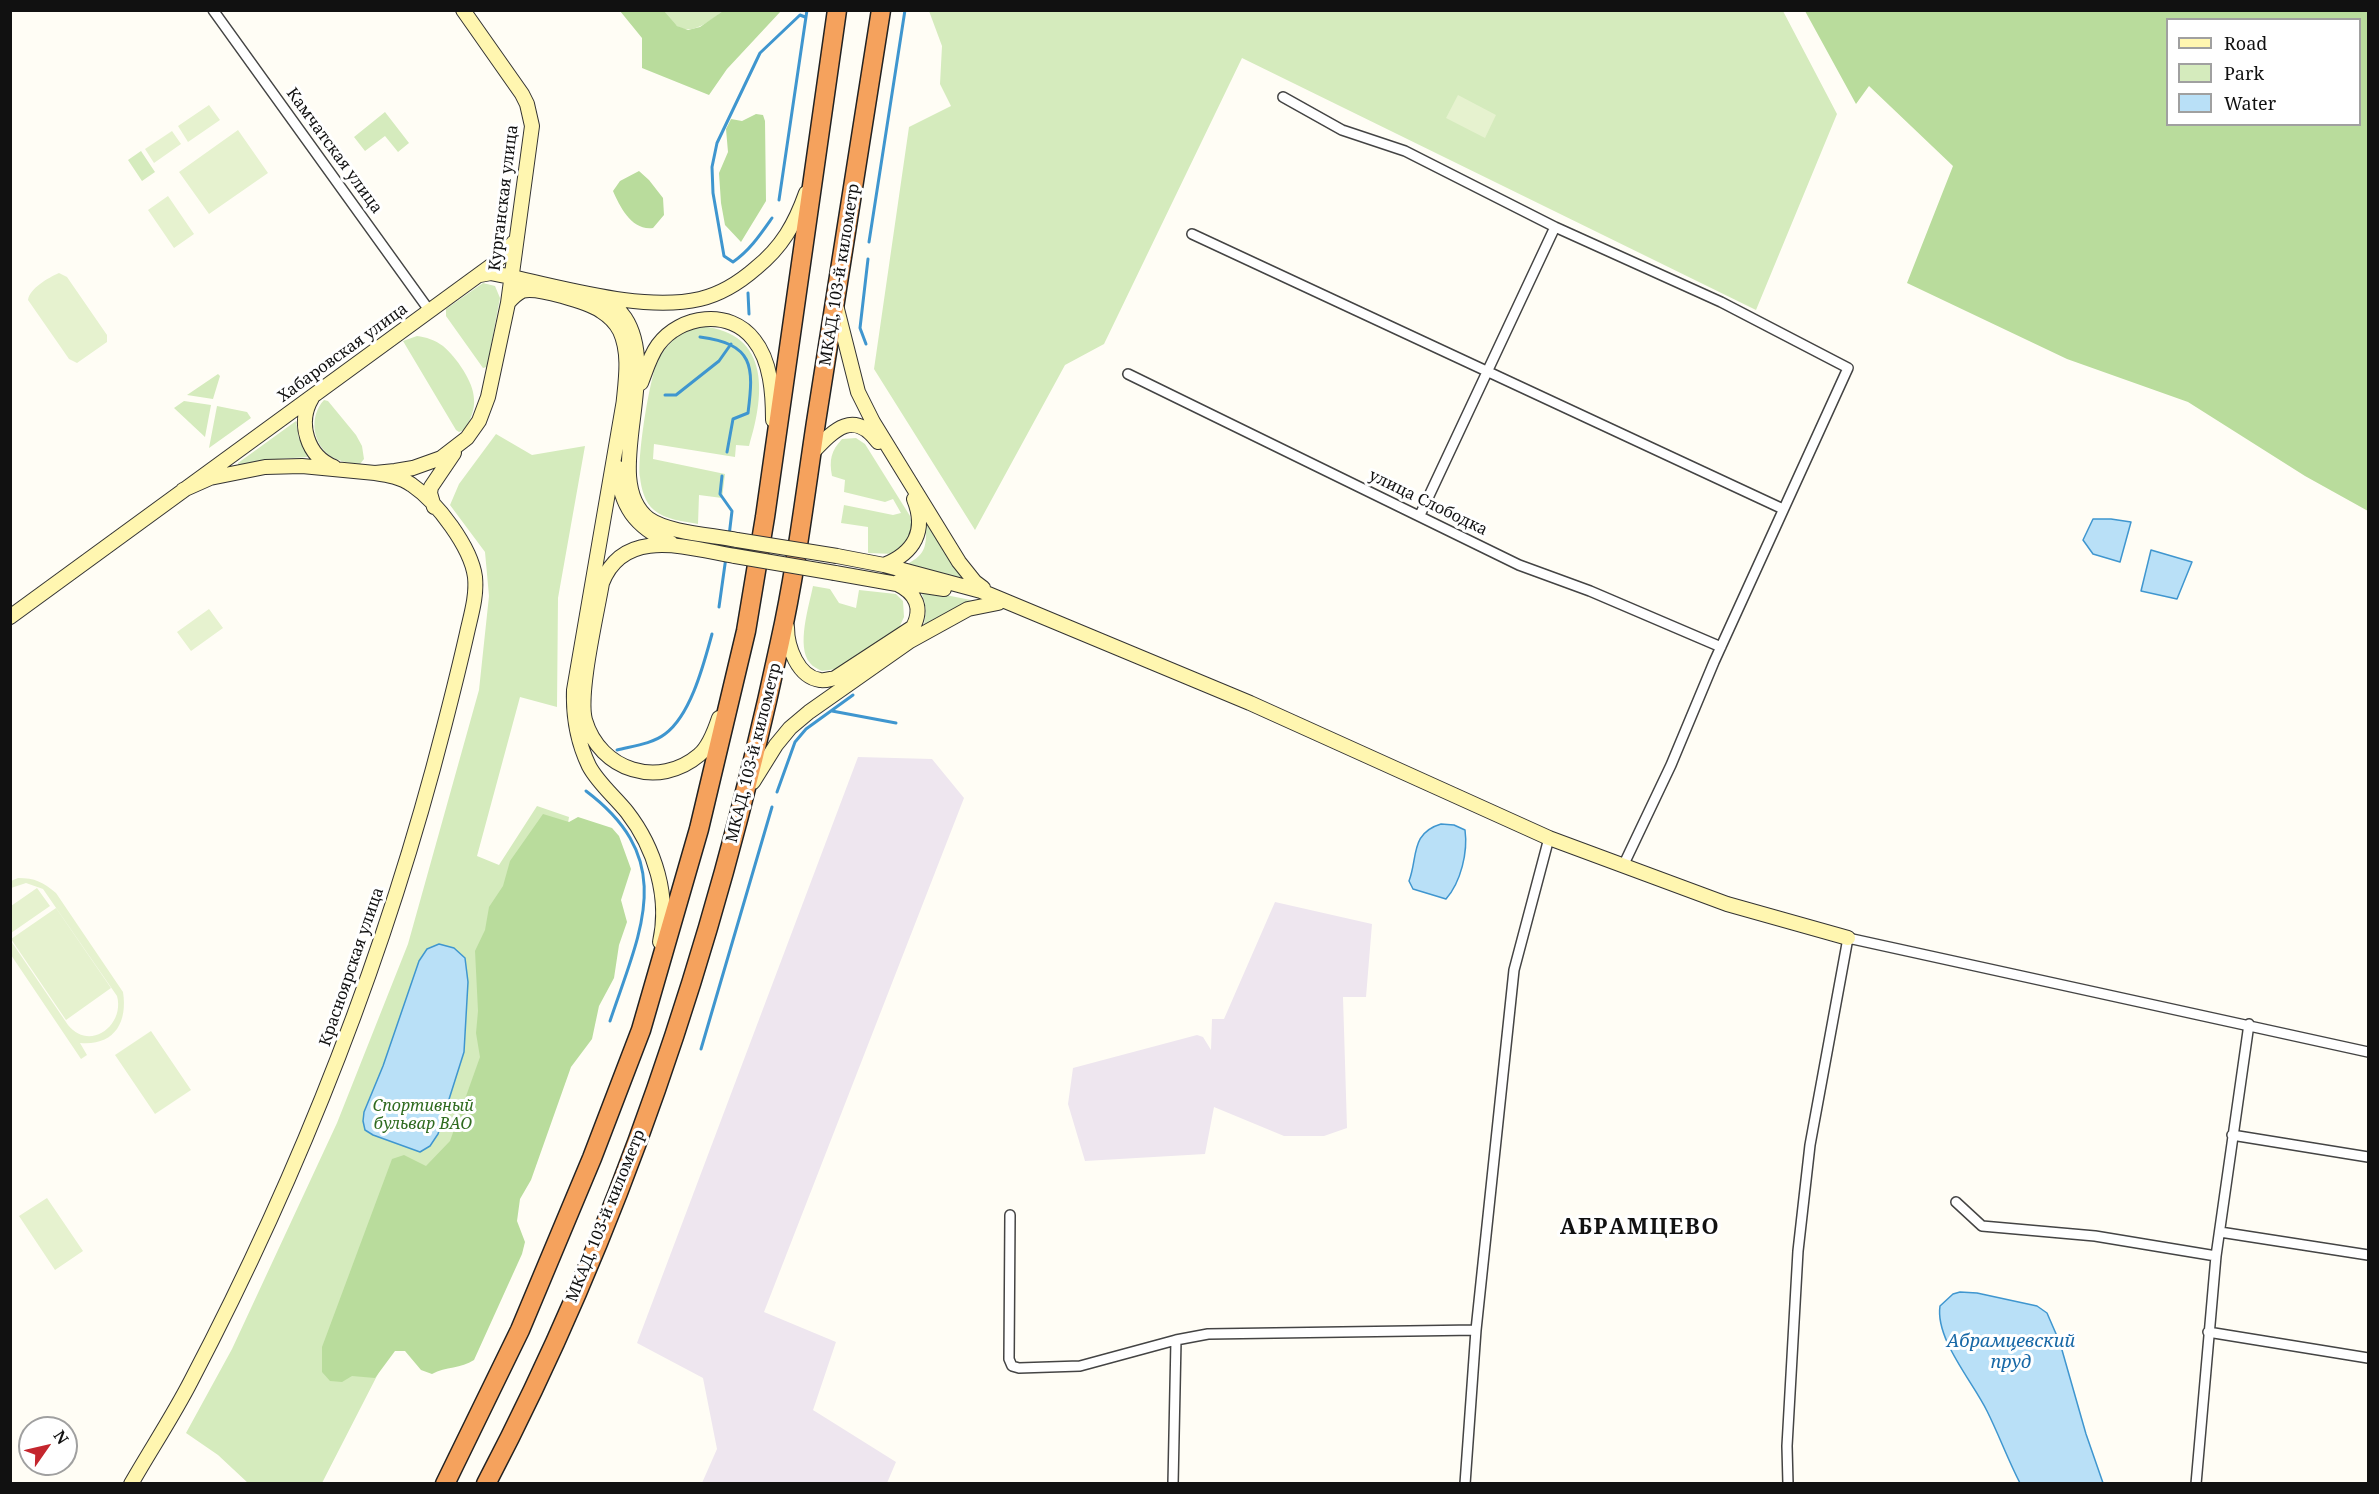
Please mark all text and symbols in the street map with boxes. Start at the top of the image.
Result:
legend [2166,18,2361,126]
text: Road [2224,31,2267,55]
text: Park [2224,61,2264,85]
street label: Камчатская улица [282,84,386,218]
text: Water [2224,91,2276,115]
street label: Курганская улица [486,124,522,272]
street label: МКАД, 103-й километр [816,182,864,368]
street label: Хабаровская улица [274,299,412,407]
street label: улица Слободка [1366,466,1490,540]
street label: МКАД, 103-й километр [722,661,786,845]
street label: Красноярская улица [316,885,388,1049]
park label: Спортивный бульвар ВАО [372,1096,474,1134]
street label: МКАД, 103-й километр [563,1127,649,1305]
district label: АБРАМЦЕВО [1560,1215,1720,1241]
water label: Абрамцевский пруд [1947,1331,2075,1374]
north arrow [18,1416,78,1476]
text: N [49,1426,74,1448]

